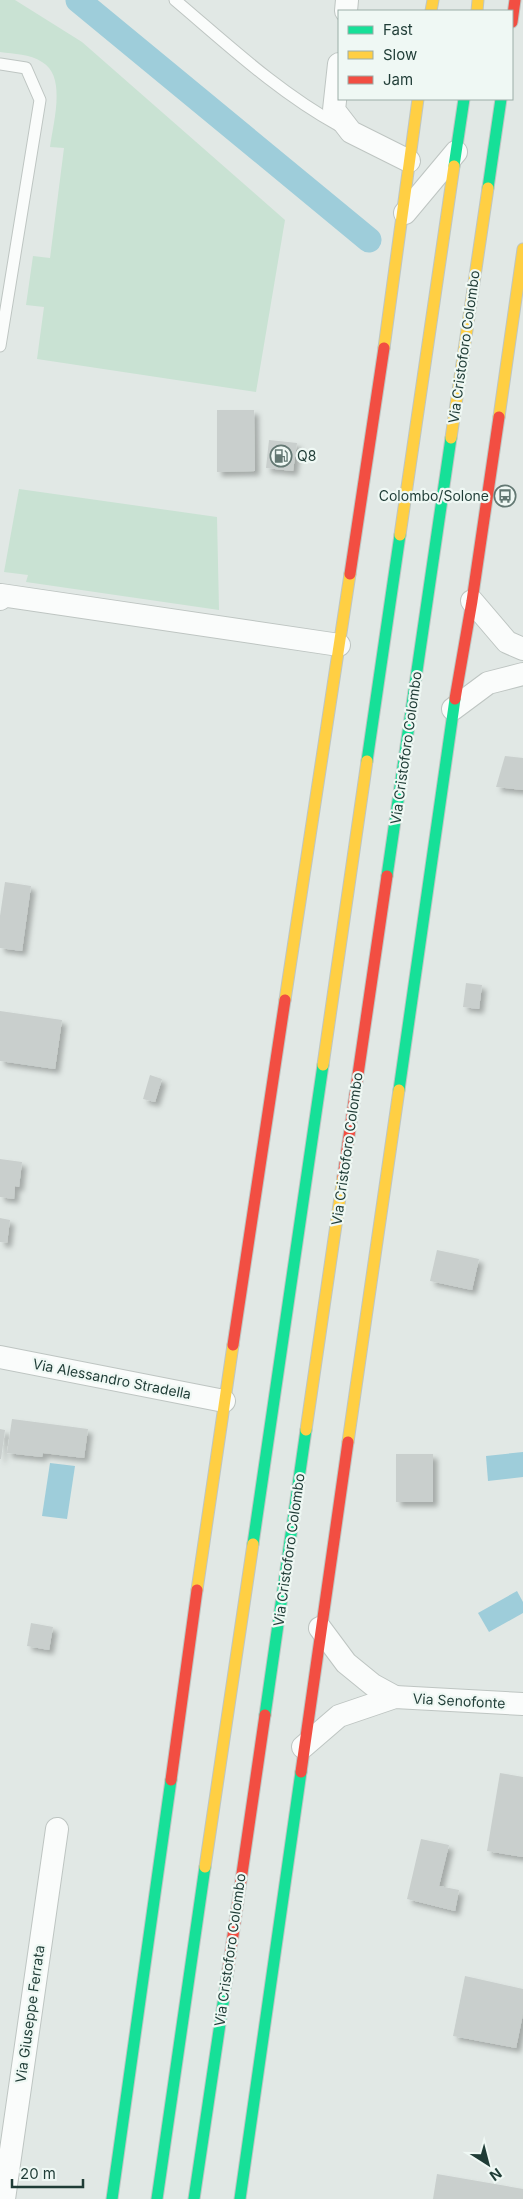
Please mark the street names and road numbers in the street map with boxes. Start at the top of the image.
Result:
street label: Via Cristoforo Colombo [444,269,483,425]
street label: Via Cristoforo Colombo [386,670,425,826]
street label: Via Cristoforo Colombo [327,1071,366,1227]
street label: Via Alessandro Stradella [31,1355,193,1402]
street label: Via Cristoforo Colombo [269,1472,308,1628]
street label: Via Senofonte [412,1690,506,1711]
street label: Via Cristoforo Colombo [210,1872,249,2028]
street label: Via Giuseppe Ferrata [11,1944,48,2084]

